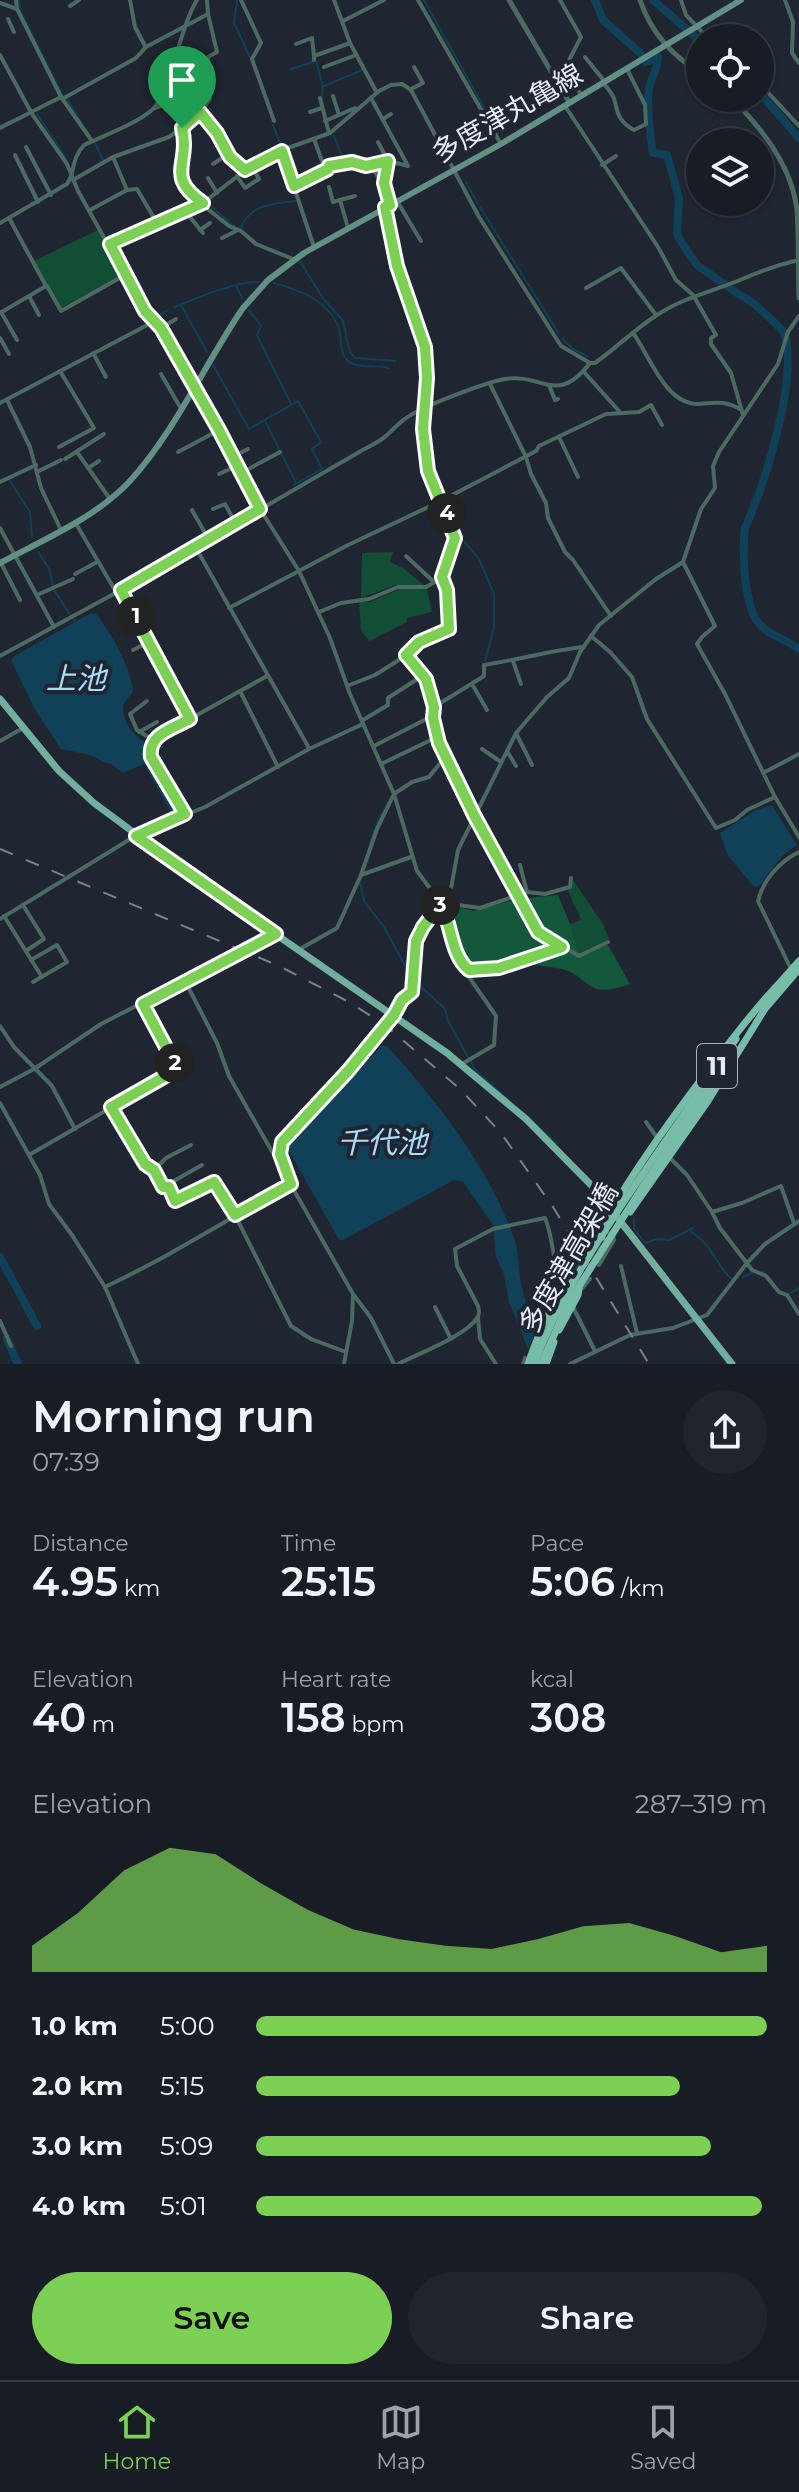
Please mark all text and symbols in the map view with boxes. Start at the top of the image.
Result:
map controls [686,24,774,216]
button: locate [686,24,774,112]
pin [148,46,216,128]
street label: 多度津丸亀線 [426,56,588,170]
icon: arrive [160,58,204,102]
button: layers [686,128,774,216]
pin: 4 [427,493,467,533]
text: 4 [439,499,455,526]
pin: 1 [116,596,156,636]
text: 1 [132,602,140,629]
water label: 上池 [46,660,109,697]
pin: 3 [420,885,460,925]
text: 3 [433,891,447,918]
pin: 2 [155,1043,195,1083]
road number: 11 [697,1044,737,1088]
text: 2 [169,1049,181,1076]
water label: 千代池 [337,1124,430,1161]
street label: 多度津高架橋 [511,1177,625,1339]
text: Morning run [32,1389,315,1443]
button: share [683,1390,767,1474]
text: 07:39 [32,1446,100,1478]
text: Distance [32,1530,129,1557]
text: Time [281,1530,336,1557]
text: Pace [530,1530,584,1557]
text: 4.95 [32,1557,118,1606]
text: 25:15 [281,1557,376,1606]
text: 5:06 [530,1557,615,1606]
text: km [118,1575,160,1602]
text: /km [615,1575,665,1602]
text: Elevation [32,1666,134,1693]
text: Heart rate [281,1666,391,1693]
text: kcal [530,1666,574,1693]
text: 40 [32,1693,86,1742]
text: 158 [281,1693,346,1742]
text: 308 [530,1693,606,1742]
text: m [86,1711,115,1738]
text: bpm [346,1711,405,1738]
text: Elevation [32,1788,152,1820]
text: 287–319 m [635,1788,767,1820]
text: 1.0 km [32,2010,118,2042]
text: 5:00 [160,2010,215,2042]
text: 2.0 km [32,2070,123,2102]
text: 5:15 [160,2070,204,2102]
text: 3.0 km [32,2130,123,2162]
text: 5:09 [160,2130,213,2162]
text: 4.0 km [32,2190,126,2222]
text: 5:01 [160,2190,207,2222]
button: Save [32,2272,392,2364]
button: Share [408,2272,767,2364]
tab: Home [103,2400,171,2475]
tab: Map [376,2400,425,2475]
tab: Saved [630,2400,696,2475]

